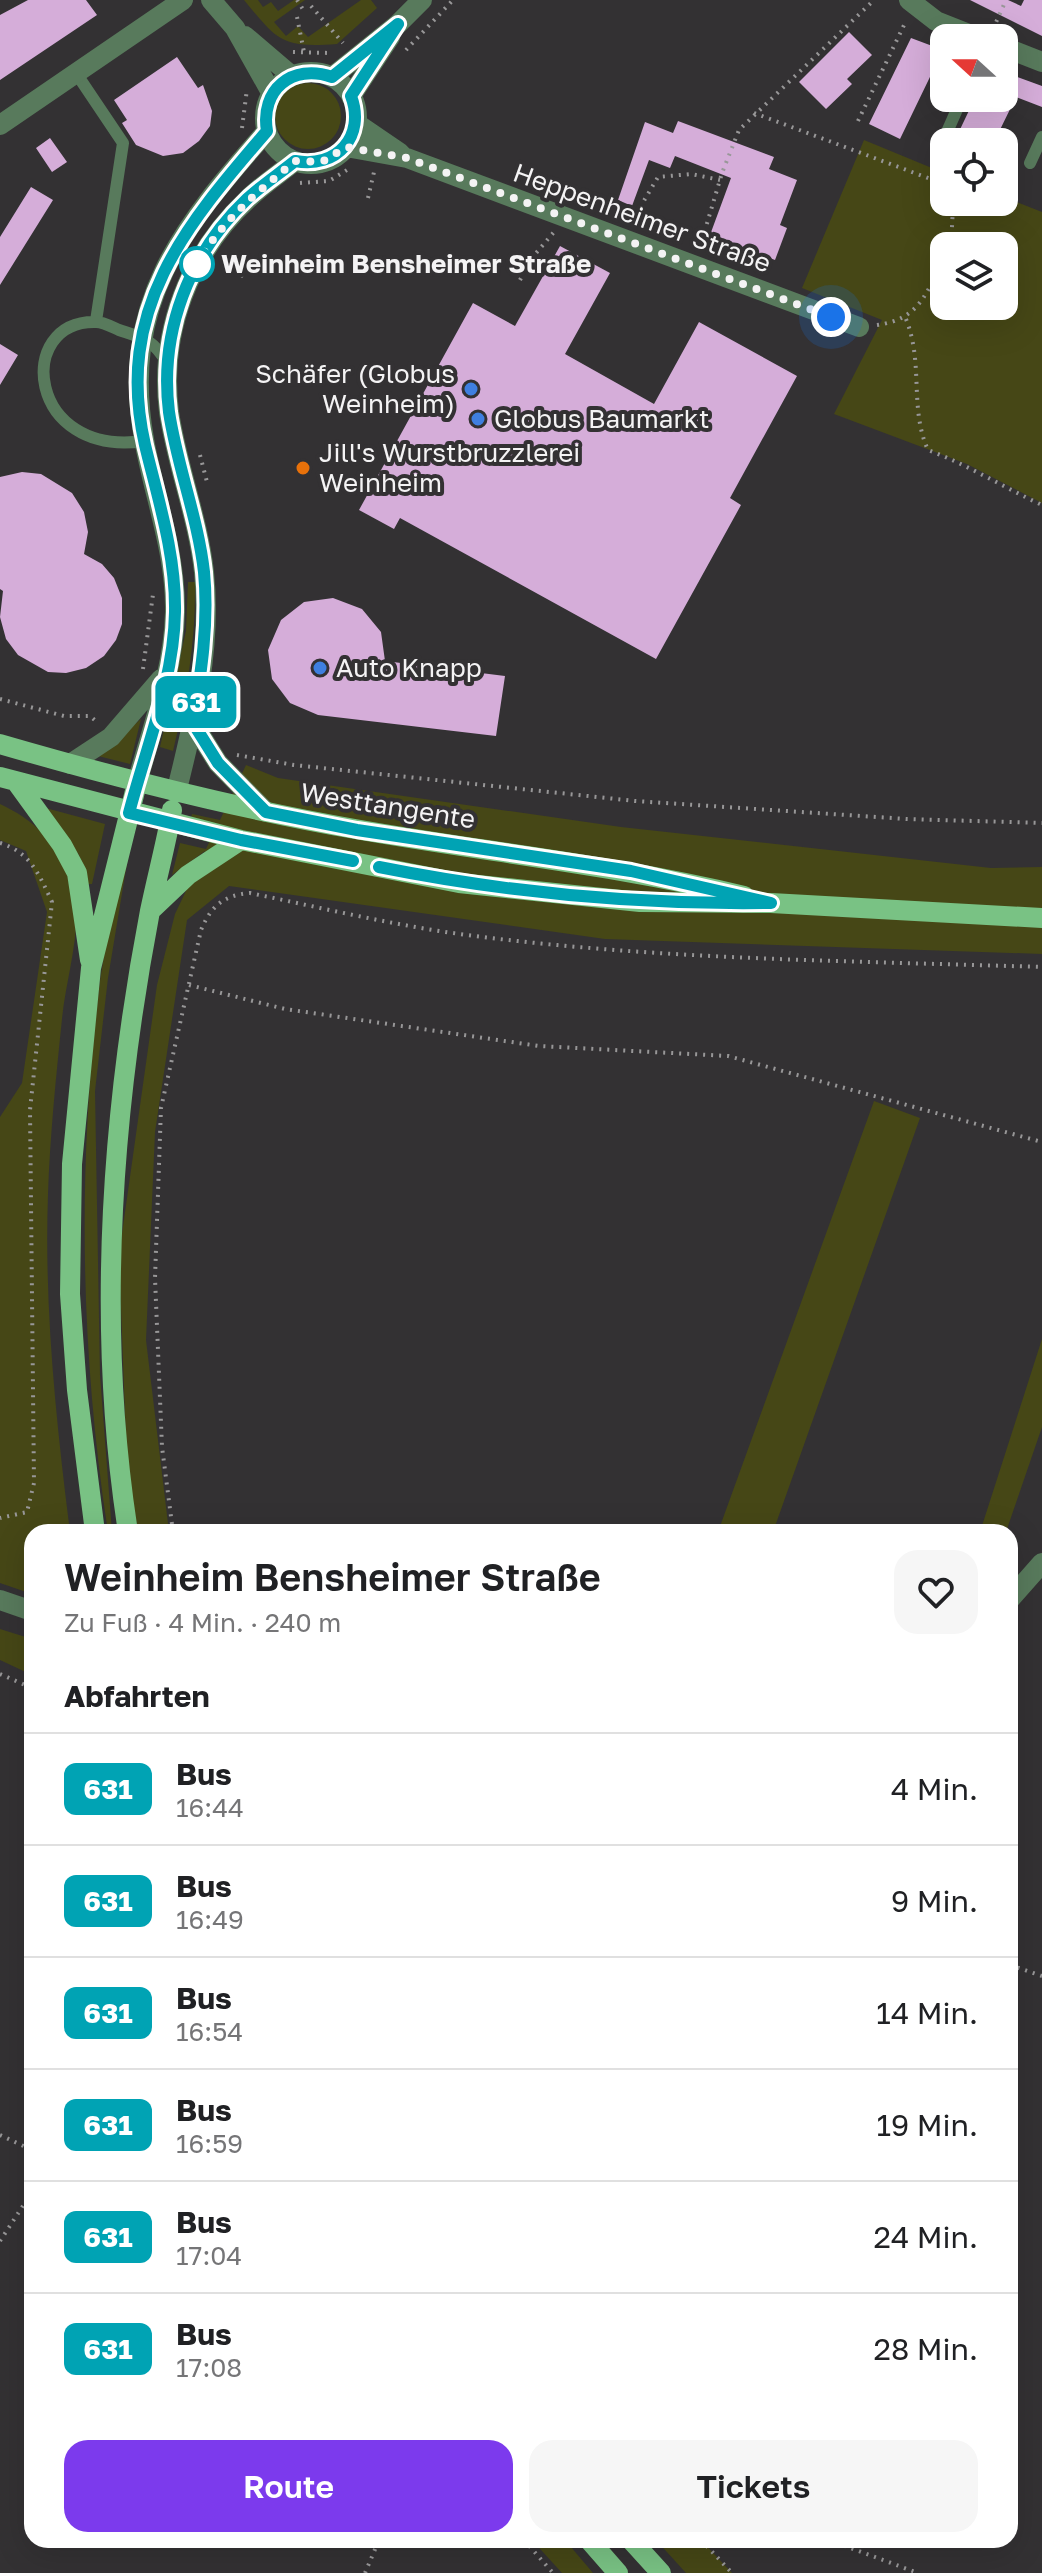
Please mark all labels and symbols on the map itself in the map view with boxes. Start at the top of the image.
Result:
north arrow [930,24,1018,112]
street label: Heppenheimer Straße [509,156,775,279]
marker: Weinheim Bensheimer Straße [180,247,214,281]
place label: Weinheim Bensheimer Straße [221,248,591,279]
your location [811,297,851,337]
place label: Schäfer (Globus Weinheim) [255,358,455,419]
marker: Schäfer (Globus Weinheim) [462,380,480,398]
place label: Globus Baumarkt [494,403,709,434]
marker: Globus Baumarkt [469,410,487,428]
place label: Jill's Wurstbruzzlerei Weinheim [319,437,580,498]
marker: Jill's Wurstbruzzlerei Weinheim [294,459,312,477]
place label: Auto Knapp [336,652,482,683]
marker: Auto Knapp [311,659,329,677]
line badge: 631 [150,676,242,728]
street label: Westtangente [299,776,478,835]

